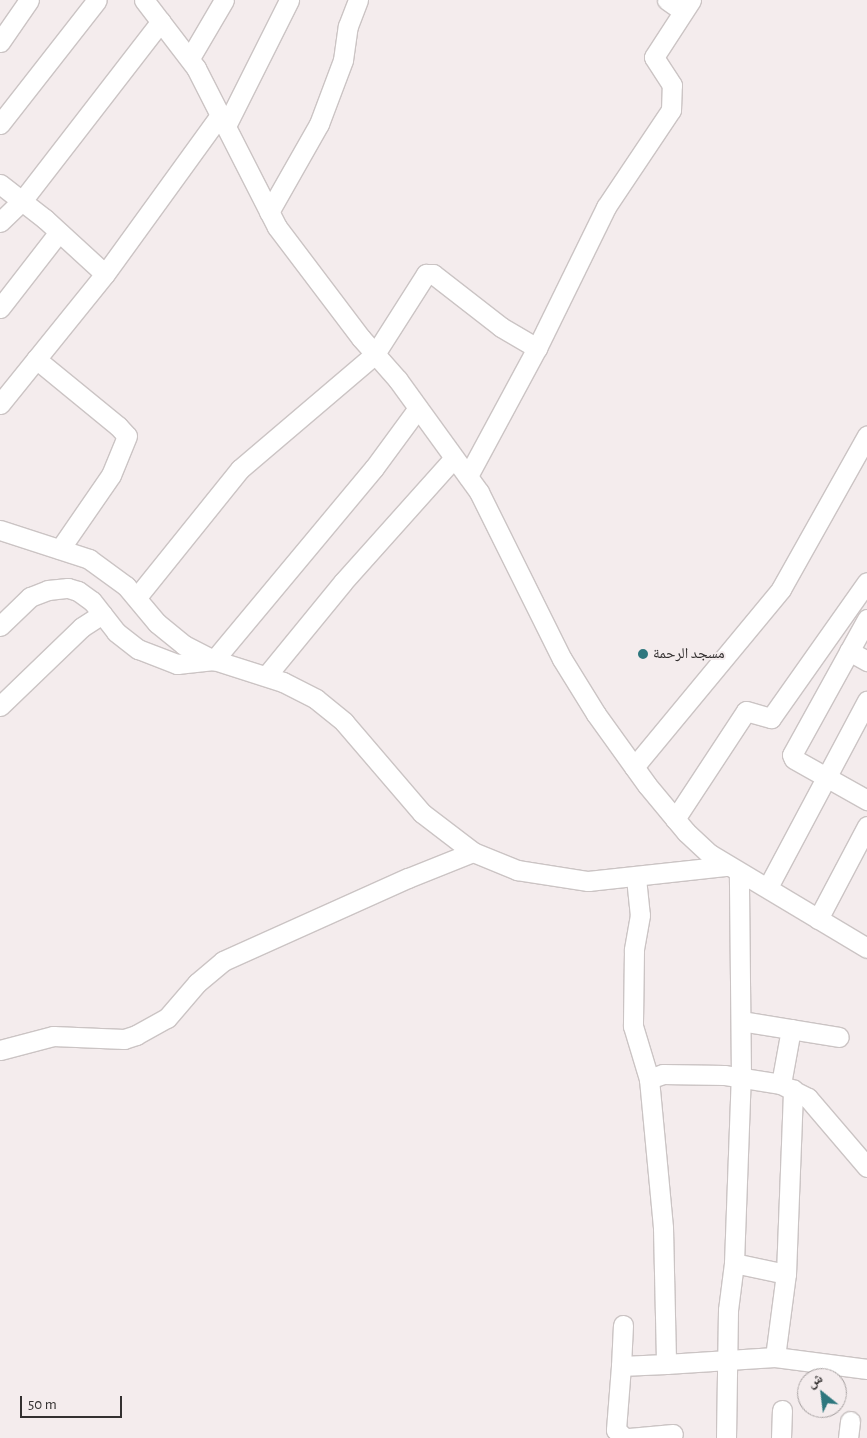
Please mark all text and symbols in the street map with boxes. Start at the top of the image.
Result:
place label: مسجد الرحمة [653,645,725,663]
marker: مسجد الرحمة [637,648,649,660]
north arrow [797,1368,847,1418]
text: ش [805,1371,825,1390]
scale bar [22,1386,125,1418]
text: 50 m [28,1397,57,1412]

